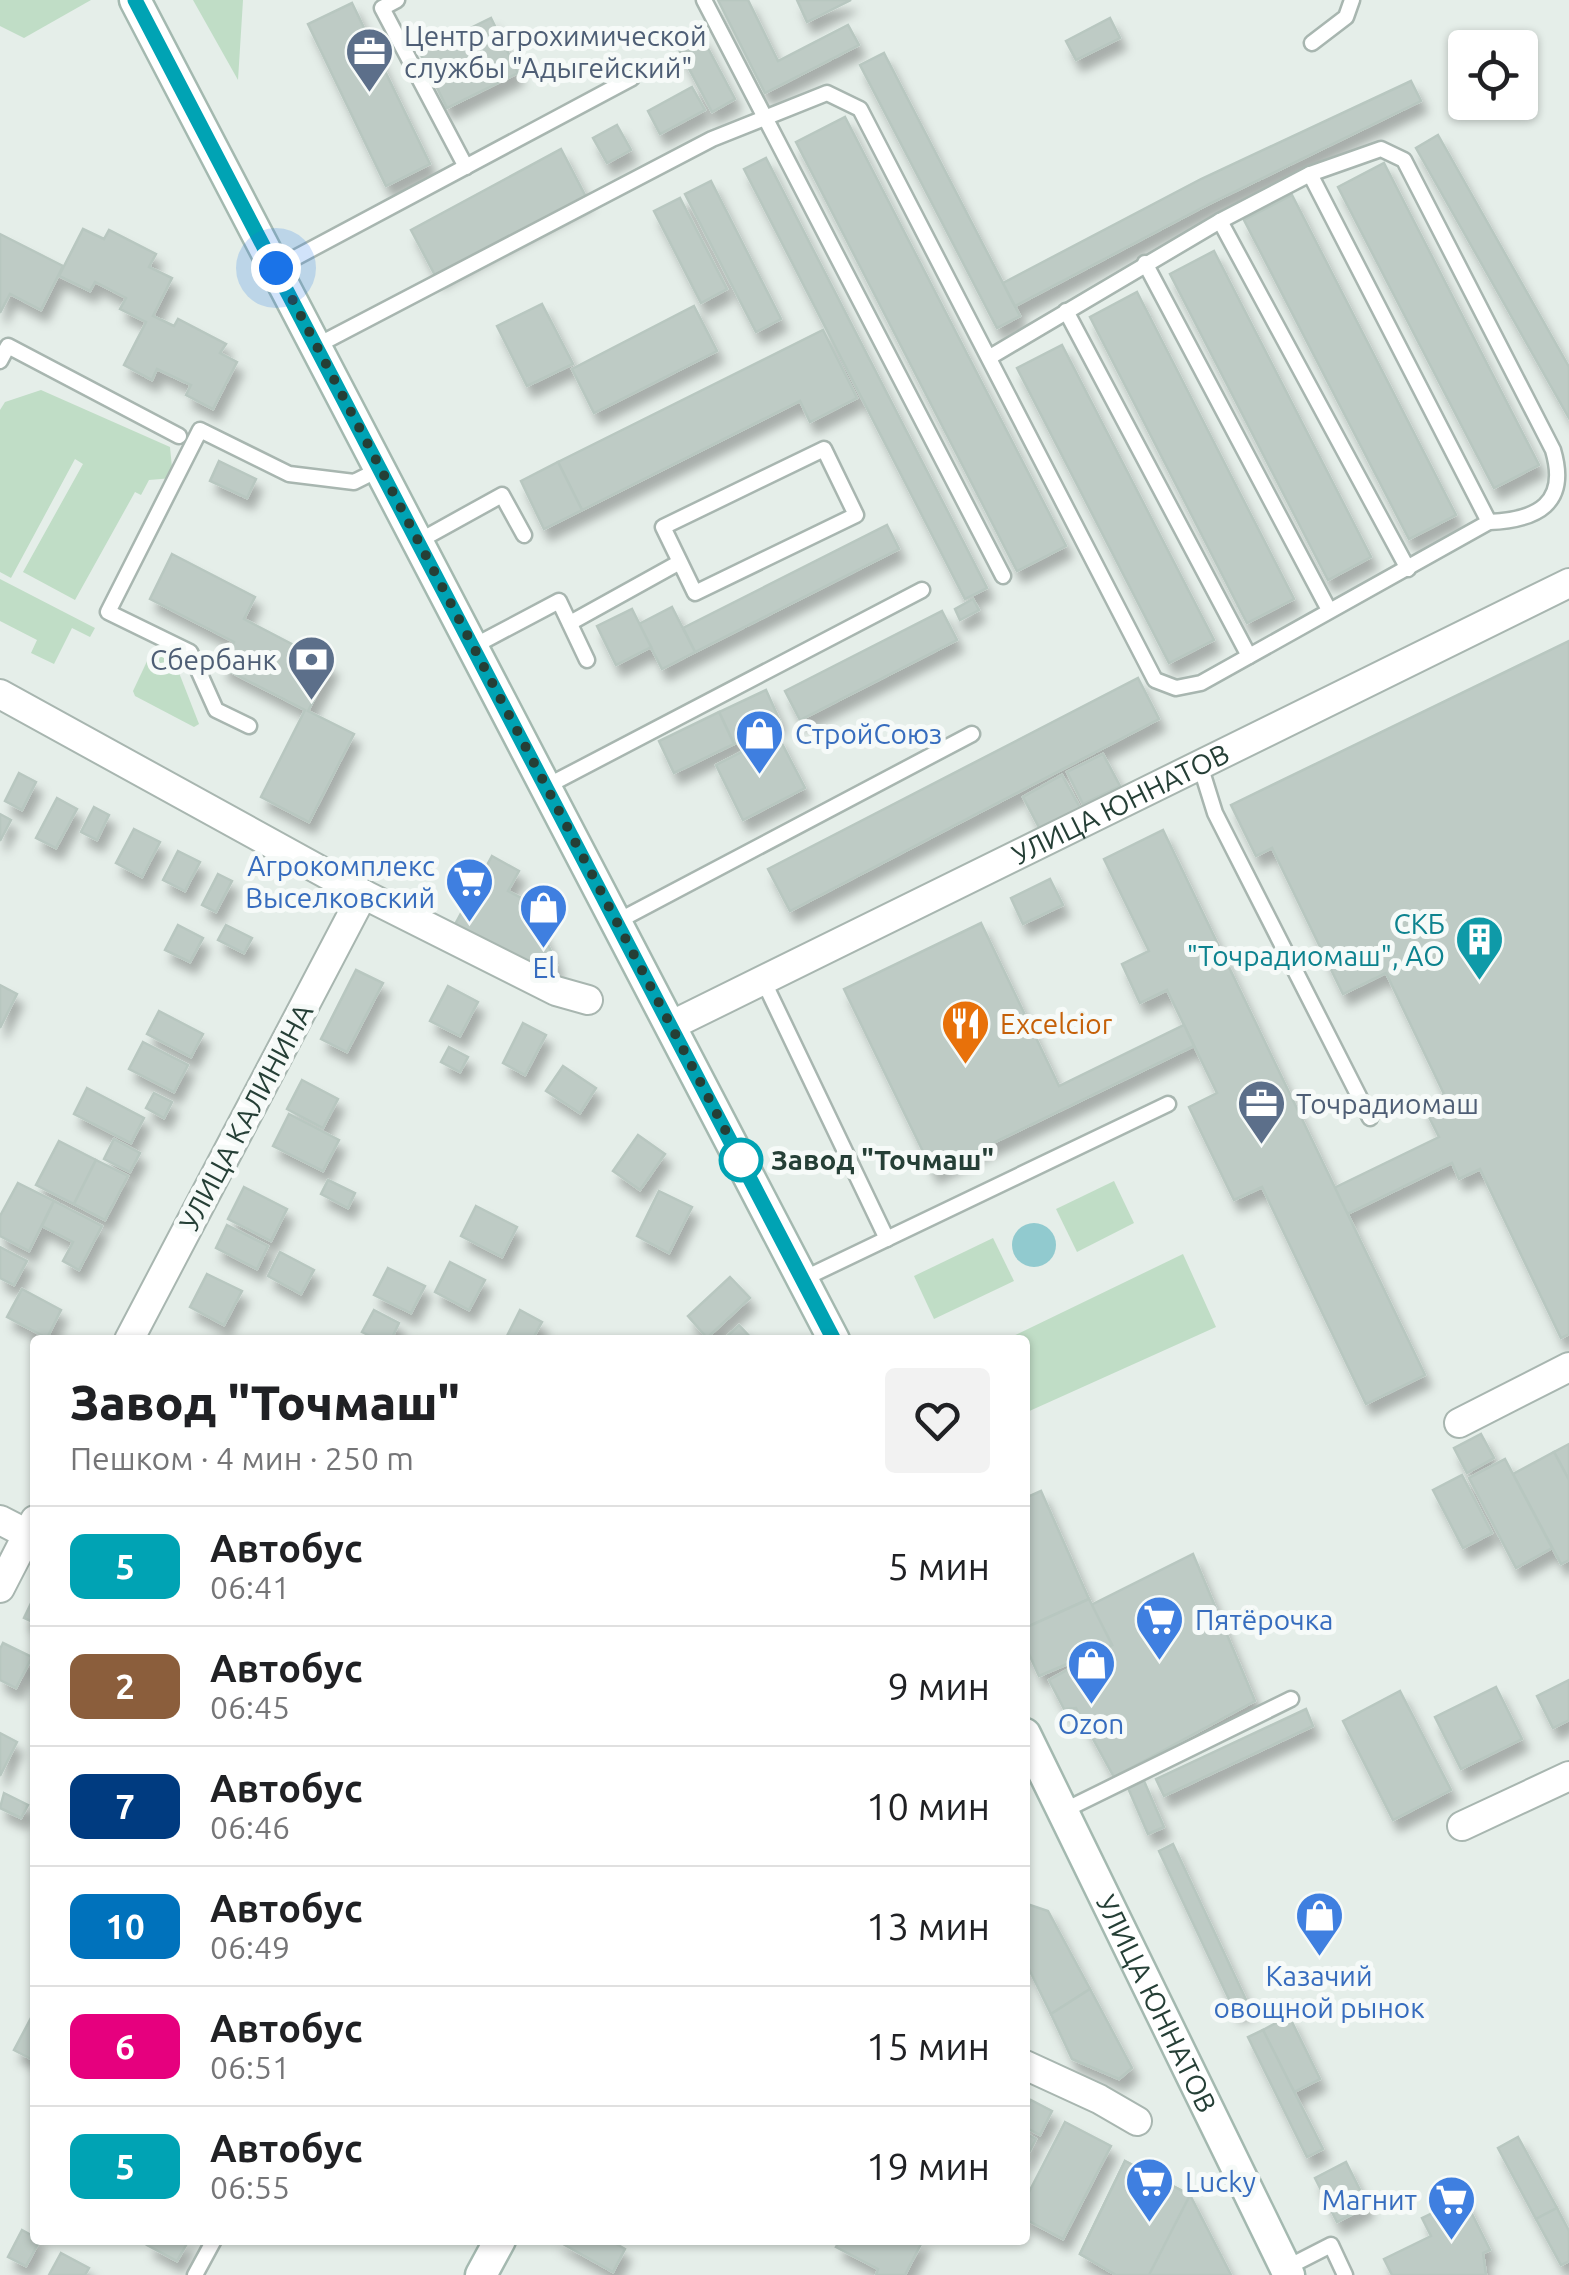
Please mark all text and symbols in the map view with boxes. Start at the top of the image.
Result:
place label: Центр агрохимической службы "Адыгейский" [404,20,707,83]
office icon: Центр агрохимической службы "Адыгейский" [343,26,395,94]
map controls [1448,30,1538,120]
button: locate [1448,30,1538,120]
your location [251,243,301,293]
bank icon: Сбербанк [286,634,338,702]
place label: Сбербанк [150,644,277,675]
shop icon: СтройСоюз [734,708,786,776]
place label: СтройСоюз [795,718,942,749]
street label: УЛИЦА ЮННАТОВ [1007,737,1234,870]
place label: Агрокомплекс Выселковский [245,850,435,913]
supermarket icon: Агрокомплекс Выселковский [444,856,496,924]
shop icon: El [518,882,570,950]
place label: СКБ "Точрадиомаш", АО [1187,908,1445,971]
building icon: СКБ "Точрадиомаш", АО [1454,914,1506,982]
place label: El [532,952,556,983]
street label: УЛИЦА КАЛИНИНА [173,998,318,1235]
restaurant icon: Excelcior [939,998,991,1066]
place label: Excelcior [1000,1008,1113,1039]
office icon: Точрадиомаш [1235,1078,1287,1146]
place label: Точрадиомаш [1296,1088,1479,1119]
marker: Завод "Точмаш" [720,1139,762,1181]
place label: Завод "Точмаш" [771,1144,994,1175]
button: heart [885,1368,990,1473]
text: Завод "Точмаш" [70,1375,460,1429]
text: Пешком · 4 мин · 250 m [70,1440,414,1476]
text: Автобус [210,1527,363,1569]
text: 5 мин [888,1545,990,1587]
text: 5 [115,1546,135,1586]
text: 06:41 [210,1569,290,1605]
supermarket icon: Пятёрочка [1134,1594,1186,1662]
place label: Пятёрочка [1195,1604,1334,1635]
shop icon: Ozon [1065,1638,1117,1706]
text: Автобус [210,1647,363,1689]
text: 9 мин [888,1665,990,1707]
text: 2 [115,1666,135,1706]
text: 06:45 [210,1689,290,1725]
place label: Ozon [1058,1708,1124,1739]
text: Автобус [210,1767,363,1809]
text: 10 мин [866,1785,990,1827]
text: 7 [115,1786,135,1826]
text: 06:46 [210,1809,290,1845]
text: Автобус [210,1887,363,1929]
street label: УЛИЦА ЮННАТОВ [1091,1890,1223,2117]
shop icon: Казачий овощной рынок [1293,1890,1345,1958]
text: 13 мин [866,1905,990,1947]
text: 10 [105,1906,145,1946]
text: 06:49 [210,1929,290,1965]
place label: Казачий овощной рынок [1213,1960,1425,2023]
text: Автобус [210,2007,363,2049]
text: 15 мин [866,2025,990,2067]
text: 6 [115,2026,135,2066]
text: 06:51 [210,2049,290,2085]
text: Автобус [210,2127,363,2169]
text: 19 мин [866,2145,990,2187]
text: 5 [115,2146,135,2186]
supermarket icon: Lucky [1124,2156,1176,2224]
place label: Lucky [1185,2166,1256,2197]
text: 06:55 [210,2169,290,2205]
supermarket icon: Магнит [1426,2174,1478,2242]
place label: Магнит [1322,2184,1418,2215]

